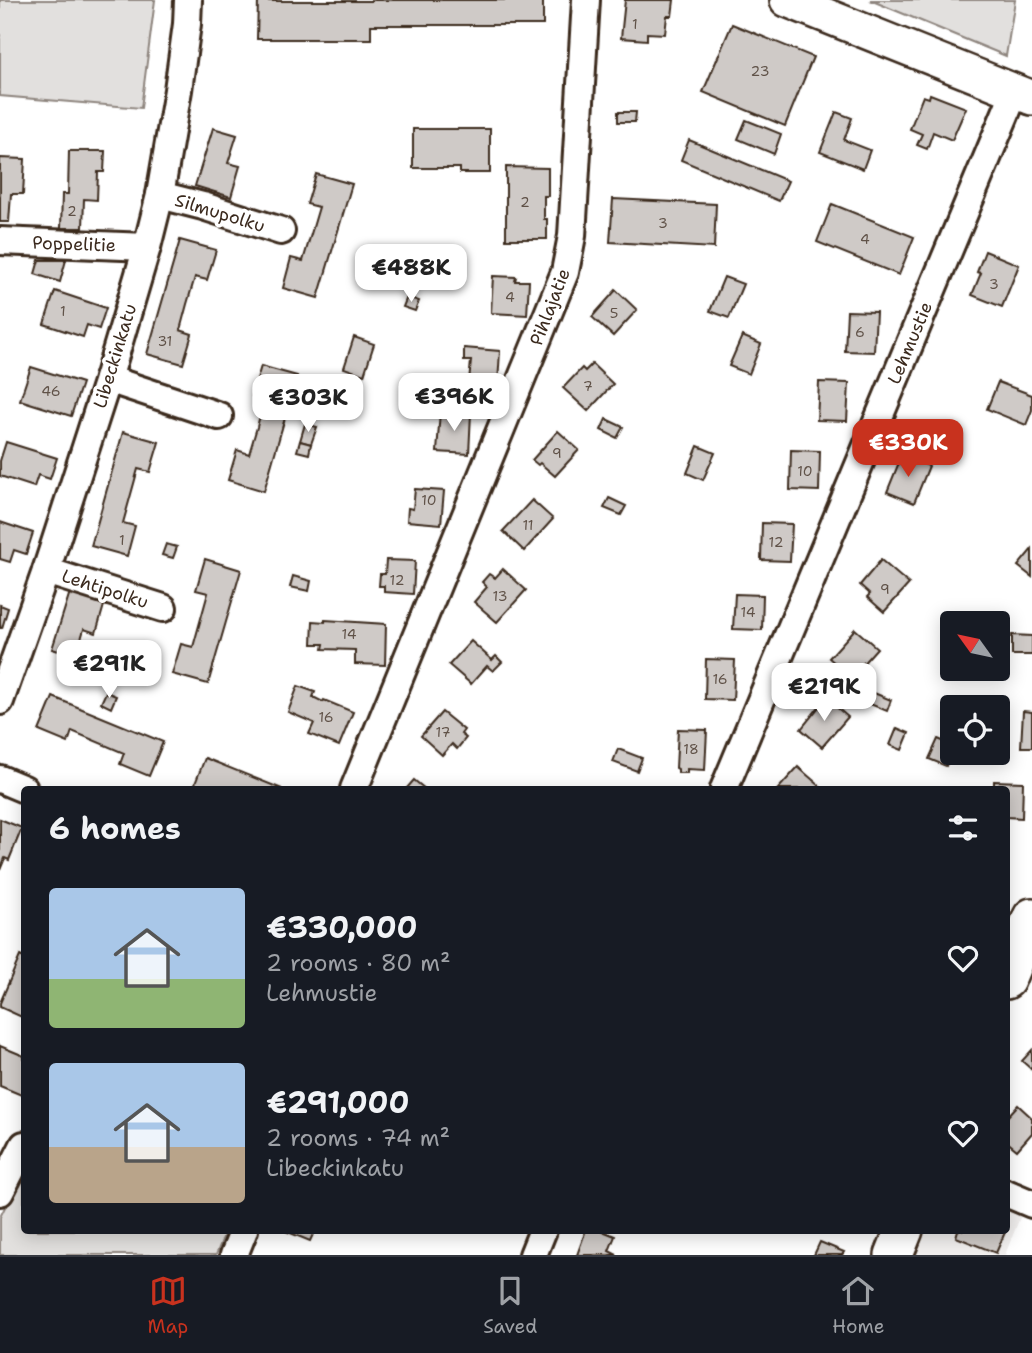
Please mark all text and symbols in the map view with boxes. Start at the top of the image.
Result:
house number: 1 [632,15,638,33]
house number: 23 [751,62,769,80]
street label: Silmupolku [172,188,268,238]
house number: 2 [520,193,530,211]
house number: 2 [67,202,77,220]
house number: 3 [658,214,668,232]
house number: 4 [860,230,870,248]
street label: Poppelitie [32,231,116,257]
pin: €488K [362,244,460,304]
text: €488K [371,252,451,282]
street label: Pihlajatie [524,265,576,349]
house number: 3 [989,275,999,293]
house number: 4 [505,288,515,306]
street label: Lehmustie [882,298,938,388]
street label: Libeckinkatu [88,301,142,411]
house number: 1 [60,302,66,320]
house number: 5 [610,304,618,322]
house number: 6 [855,323,865,341]
house number: 31 [158,332,172,350]
pin: €303K [259,374,357,434]
pin: €396K [405,374,503,433]
house number: 7 [583,377,593,395]
text: €396K [414,381,494,411]
house number: 46 [41,382,61,400]
text: €303K [268,382,348,412]
pin: €330K [859,420,957,479]
text: €330K [868,427,948,457]
house number: 9 [552,444,562,462]
house number: 10 [797,462,813,480]
house number: 10 [421,491,437,509]
house number: 11 [522,516,534,534]
house number: 1 [119,531,125,549]
house number: 12 [769,533,783,551]
street label: Lehtipolku [59,564,151,614]
house number: 12 [390,571,404,589]
house number: 9 [880,580,890,598]
house number: 13 [493,587,507,605]
house number: 14 [740,603,756,621]
north arrow [940,611,1010,681]
map controls [940,611,1010,765]
house number: 14 [341,625,357,643]
pin: €291K [60,640,158,700]
text: €291K [73,648,145,678]
pin: €219K [775,664,873,723]
house number: 16 [712,670,728,688]
text: €219K [787,671,861,701]
button: locate [940,695,1010,765]
house number: 16 [318,708,334,726]
house number: 17 [436,723,450,741]
house number: 18 [683,740,699,758]
text: 6 homes [49,808,181,849]
icon: filters [944,809,982,847]
text: €330,000 [266,907,418,948]
icon: home [105,916,189,1000]
icon: heart [944,939,982,977]
text: 2 rooms · 80 m² [266,948,451,978]
text: Lehmustie [266,978,377,1008]
text: €291,000 [266,1082,410,1123]
icon: home [105,1091,189,1175]
icon: heart [944,1114,982,1152]
text: 2 rooms · 74 m² [266,1123,450,1153]
text: Libeckinkatu [266,1153,404,1183]
tab: Map [148,1272,188,1339]
tab: Saved [483,1272,537,1339]
tab: Home [832,1272,884,1339]

